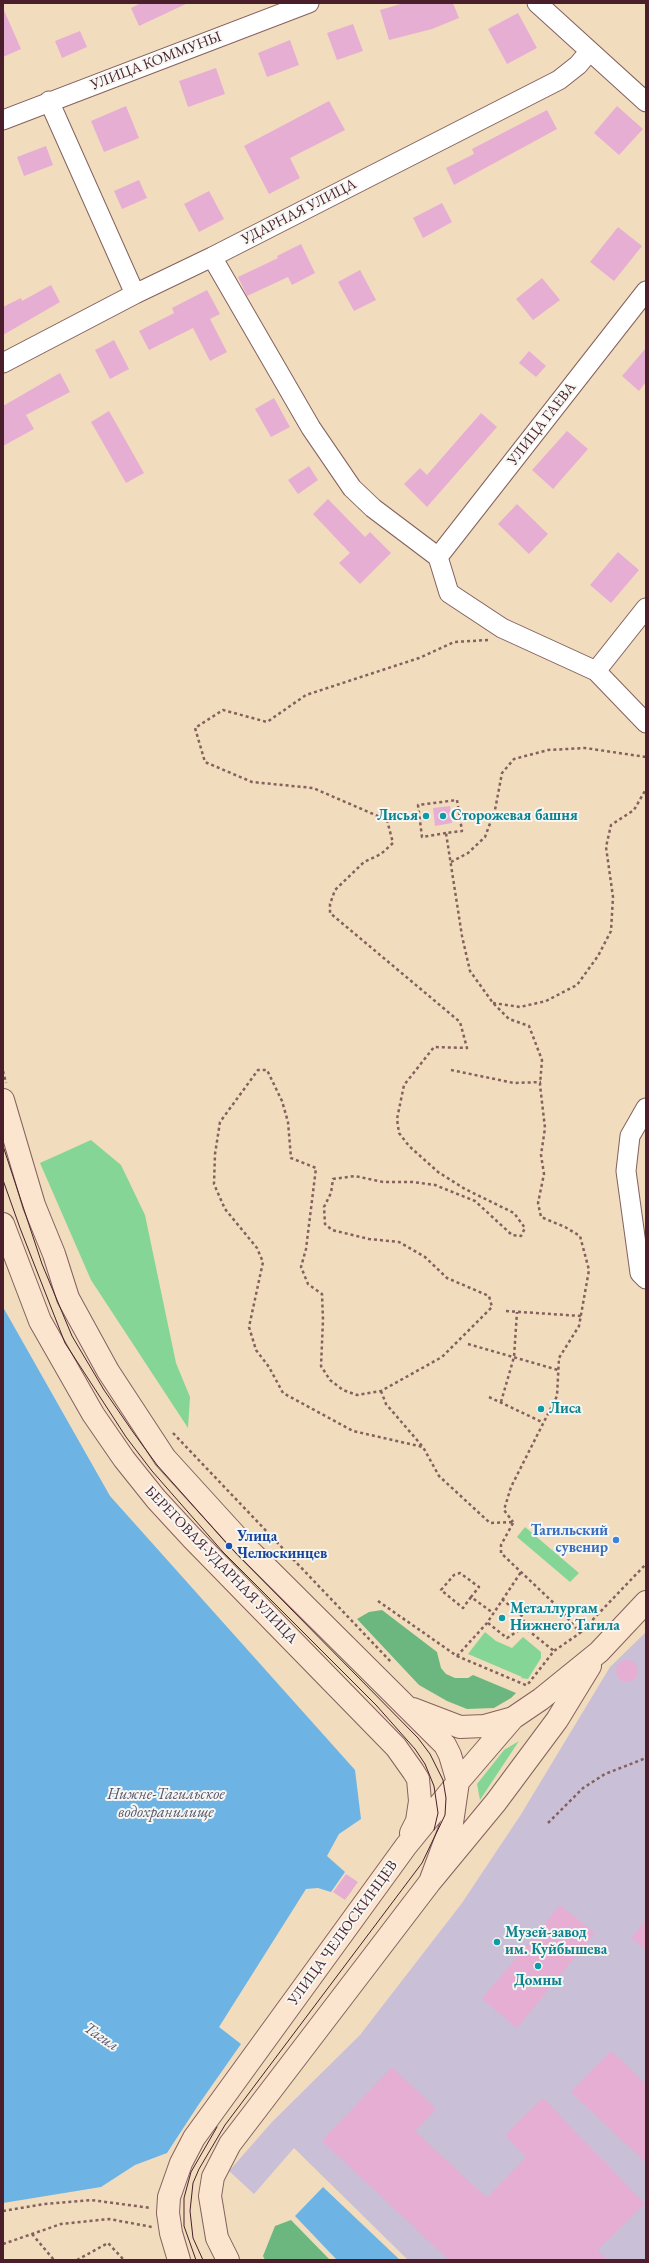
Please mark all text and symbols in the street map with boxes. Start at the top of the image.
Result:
street label: УЛИЦА КОММУНЫ [88,28,224,94]
street label: УДАРНАЯ УЛИЦА [239,175,359,249]
street label: УЛИЦА ГАЕВА [504,379,580,469]
place label: Лисья [377,807,418,825]
place label: Сторожевая башня [451,807,578,825]
marker: Лисья [421,811,431,821]
marker: Сторожевая башня [438,811,448,821]
place label: Лиса [549,1400,581,1418]
marker: Лиса [536,1404,546,1414]
street label: БЕРЕГОВАЯ-УДАРНАЯ УЛИЦА [141,1482,301,1648]
place label: Тагильский сувенир [530,1522,608,1557]
place label: Улица Челюскинцев [237,1528,327,1563]
marker: Тагильский сувенир [611,1535,621,1545]
marker: Улица Челюскинцев [224,1541,234,1551]
place label: Металлургам Нижнего Тагила [510,1600,620,1635]
marker: Металлургам Нижнего Тагила [497,1613,507,1623]
water label: Нижне-Тагильское водохранилище [107,1785,225,1823]
street label: УЛИЦА ЧЕЛЮСКИНЦЕВ [284,1857,402,2009]
place label: Музей-завод им. Куйбышева [505,1924,607,1959]
marker: Музей-завод им. Куйбышева [492,1937,502,1947]
marker: Домны [533,1961,543,1971]
place label: Домны [514,1972,562,1990]
water label: Тагил [80,2019,122,2055]

